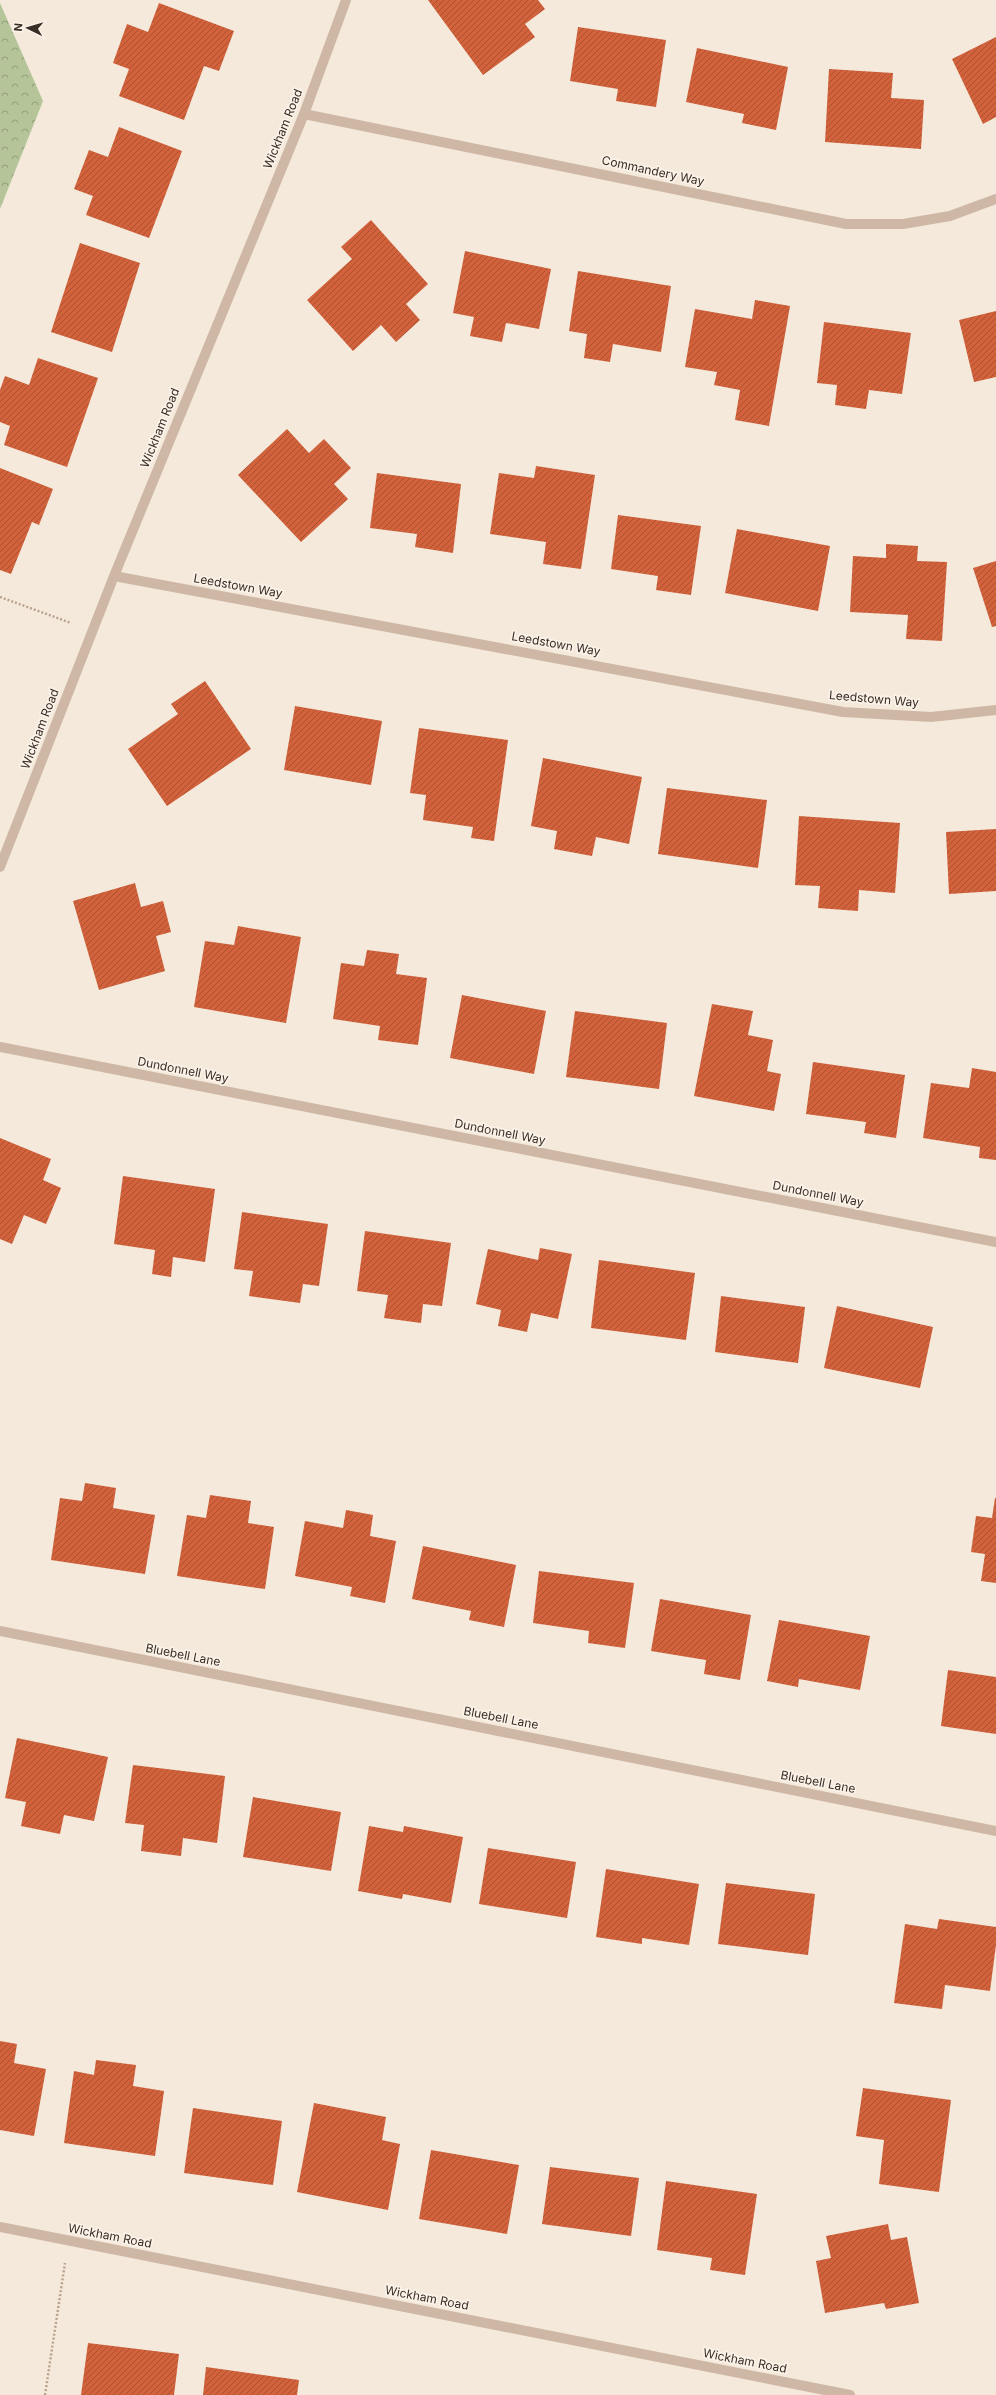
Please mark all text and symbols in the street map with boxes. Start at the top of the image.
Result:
north arrow [8,8,48,48]
text: N [11,22,25,32]
street label: Wickham Road [260,87,305,171]
street label: Commandery Way [600,152,706,189]
street label: Wickham Road [137,386,182,470]
street label: Leedstown Way [192,570,284,601]
street label: Leedstown Way [510,628,602,659]
street label: Wickham Road [17,687,62,771]
street label: Leedstown Way [829,687,920,710]
street label: Dundonnell Way [136,1053,230,1086]
street label: Dundonnell Way [453,1115,547,1148]
street label: Dundonnell Way [771,1177,865,1210]
street label: Bluebell Lane [144,1640,222,1669]
street label: Bluebell Lane [462,1703,540,1732]
street label: Bluebell Lane [779,1767,857,1796]
street label: Wickham Road [67,2220,153,2251]
street label: Wickham Road [384,2282,470,2313]
street label: Wickham Road [702,2345,788,2376]

